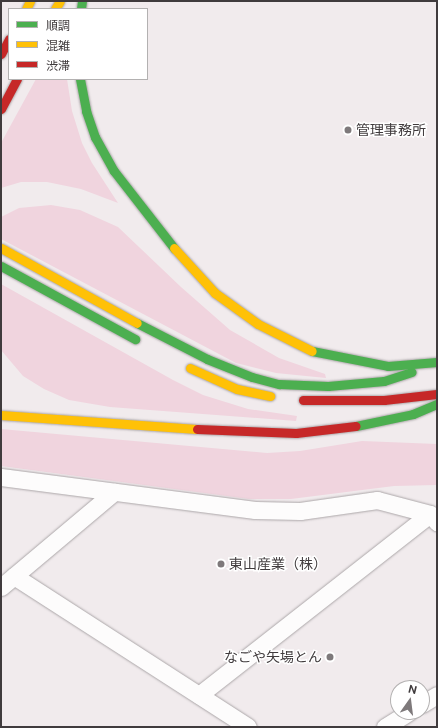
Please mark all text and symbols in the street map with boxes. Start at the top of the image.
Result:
legend [8,8,148,80]
text: 順調 [46,19,70,33]
text: 混雑 [46,39,70,53]
text: 渋滞 [46,59,70,73]
place label: 管理事務所 [356,122,426,138]
marker: 管理事務所 [343,125,353,135]
place label: 東山産業（株） [229,556,327,572]
marker: 東山産業（株） [216,559,226,569]
place label: なごや矢場とん [224,649,322,665]
marker: なごや矢場とん [325,652,335,662]
north arrow [390,680,430,720]
text: N [407,682,418,696]

